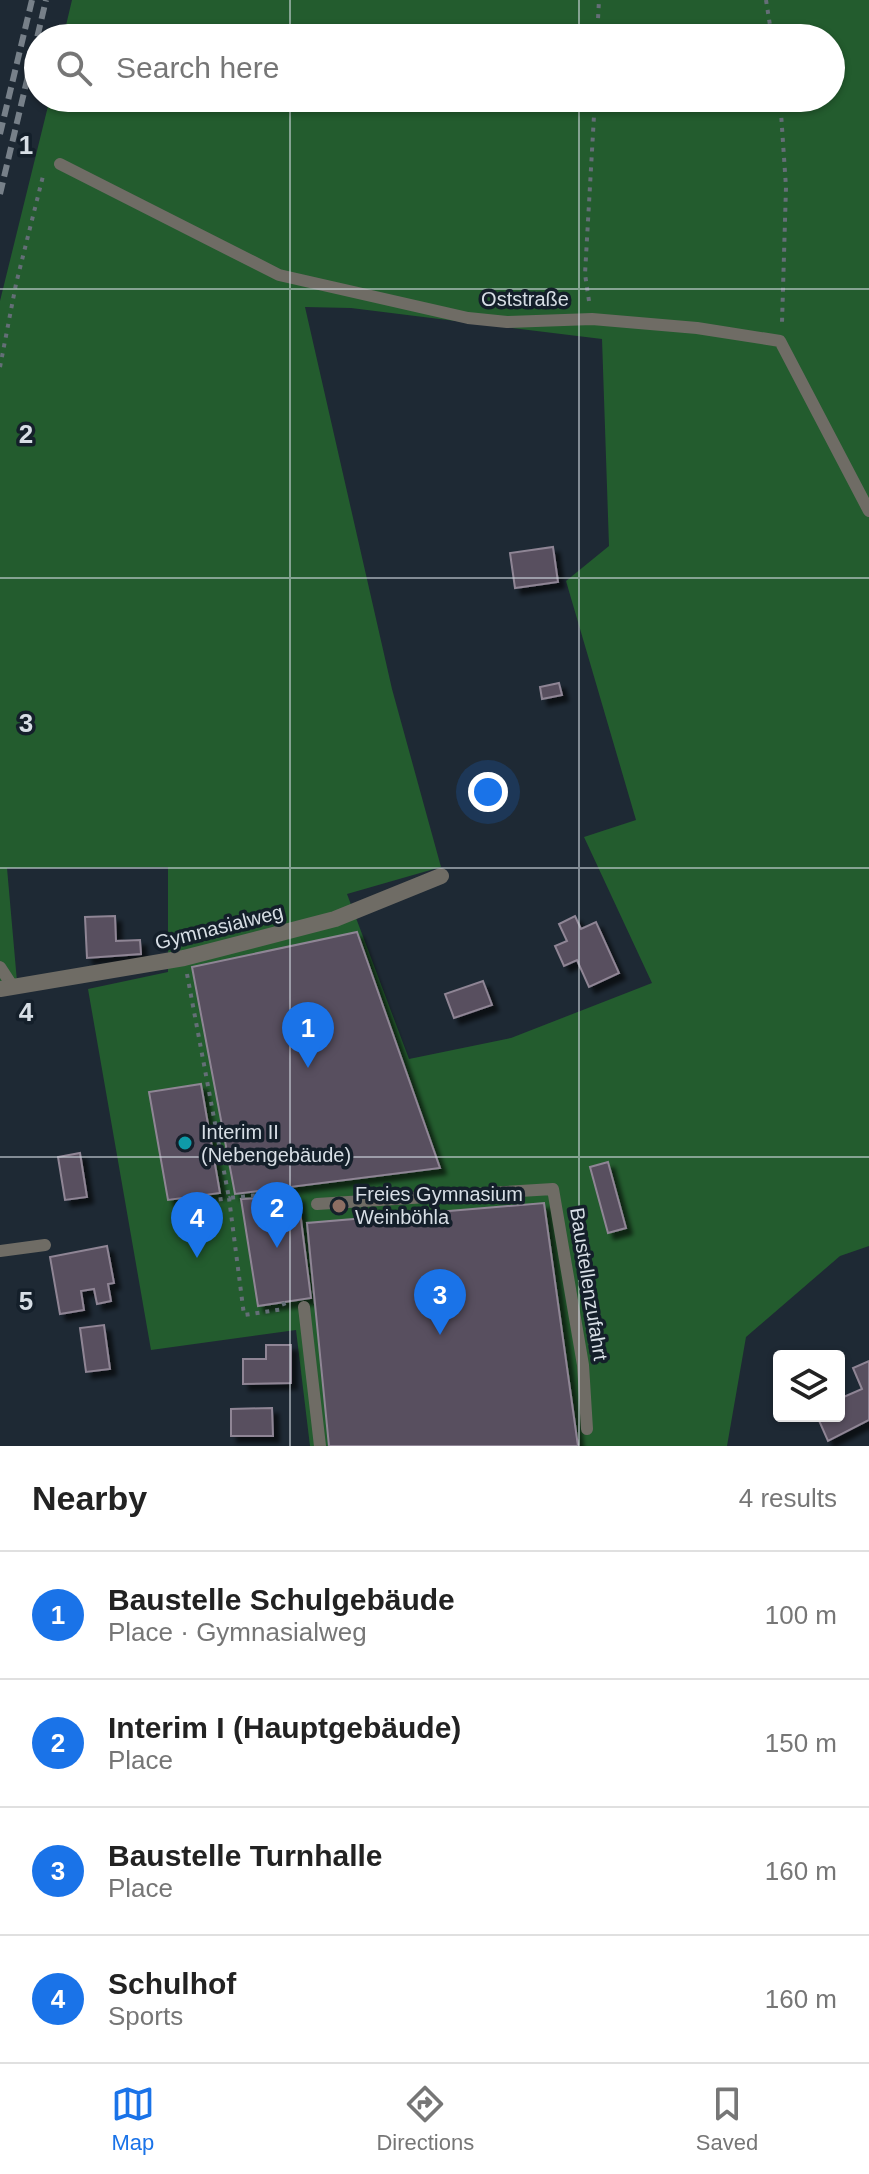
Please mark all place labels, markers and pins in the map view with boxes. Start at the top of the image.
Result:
pin: 1 [282,1002,334,1068]
place label: Interim II (Nebengebäude) [201,1121,351,1166]
marker: Interim II (Nebengebäude) [176,1134,194,1152]
pin: 2 [251,1182,303,1248]
place label: Freies Gymnasium Weinböhla [355,1183,523,1228]
pin: 4 [171,1192,223,1258]
marker: Freies Gymnasium Weinböhla [330,1197,348,1215]
pin: 3 [414,1269,466,1335]

